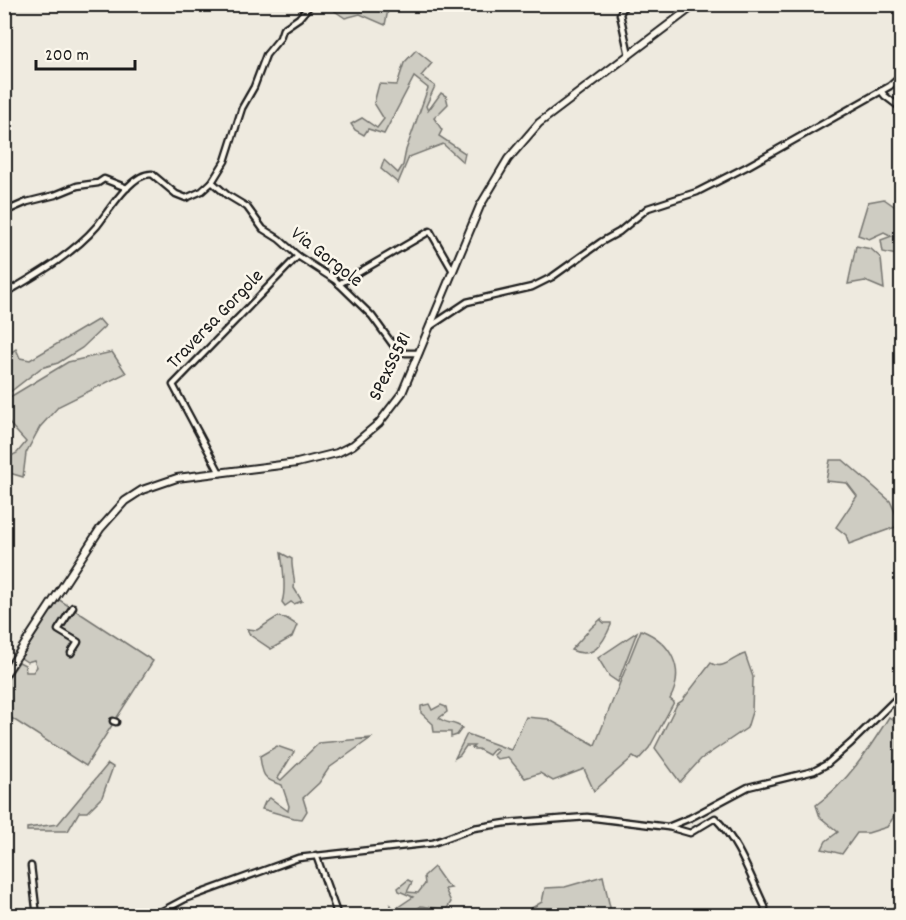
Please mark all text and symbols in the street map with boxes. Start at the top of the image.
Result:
scale bar [36,33,135,71]
text: 200 m [45,44,89,69]
street label: Via Gorgole [284,221,368,295]
street label: Traversa Gorgole [161,264,271,376]
street label: SPexSS581 [362,328,420,406]

